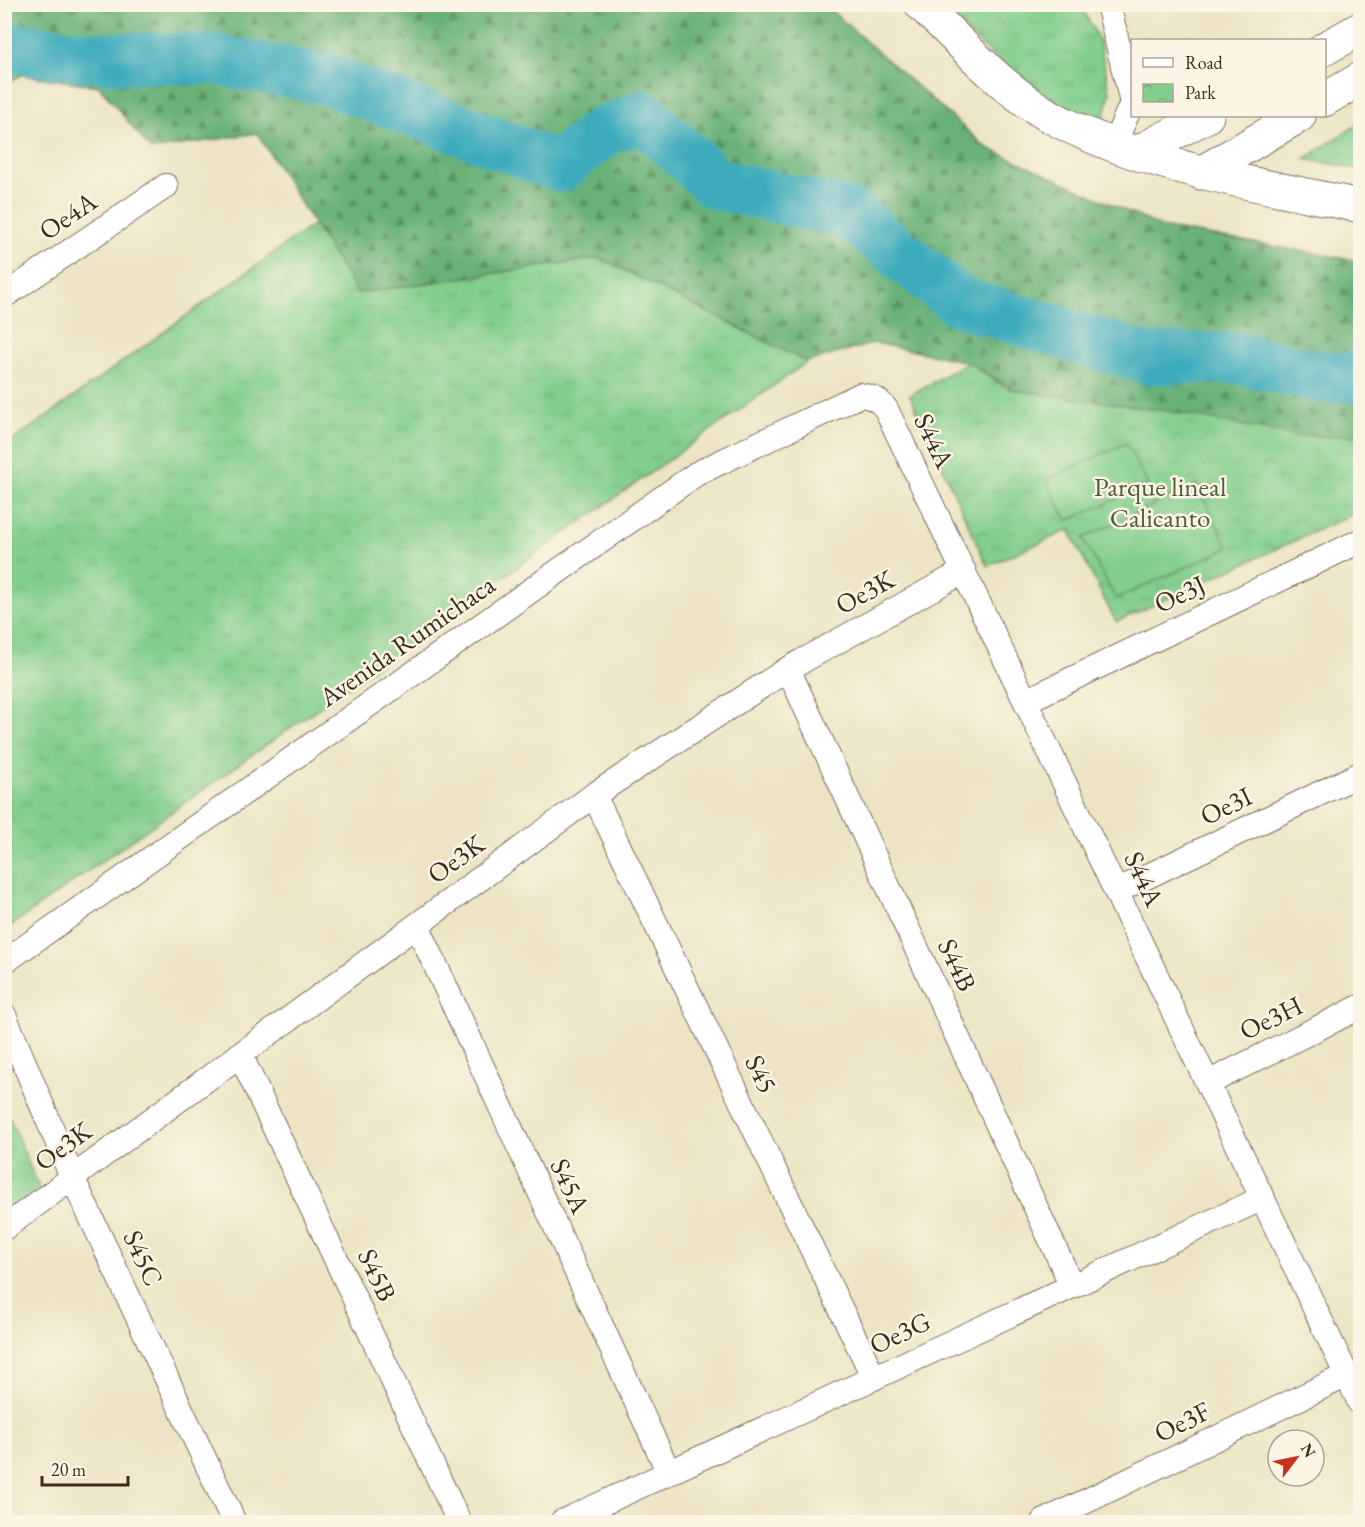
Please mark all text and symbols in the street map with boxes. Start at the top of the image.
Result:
legend [1131,39,1326,117]
text: Road [1185,51,1224,74]
text: Park [1185,81,1216,104]
street label: Oe4A [32,183,104,248]
street label: S44A [906,407,963,474]
park label: Parque lineal Calicanto [1094,469,1226,535]
street label: Oe3K [829,561,901,622]
street label: Oe3J [1148,566,1211,621]
street label: Avenida Rumichaca [311,567,502,715]
street label: Oe3I [1194,778,1257,833]
street label: Oe3K [420,826,492,891]
street label: S44A [1117,845,1173,912]
street label: S44B [930,933,985,997]
street label: Oe3H [1233,987,1308,1048]
street label: S45 [737,1049,786,1099]
street label: Oe3K [27,1113,99,1178]
street label: S45A [543,1152,599,1219]
street label: S45C [115,1224,171,1291]
street label: S45B [350,1243,405,1307]
street label: Oe3G [863,1303,936,1362]
street label: Oe3F [1148,1393,1216,1450]
north arrow [1266,1428,1326,1488]
text: N [1296,1439,1321,1461]
scale bar [42,1449,128,1487]
text: 20 m [51,1458,86,1481]

